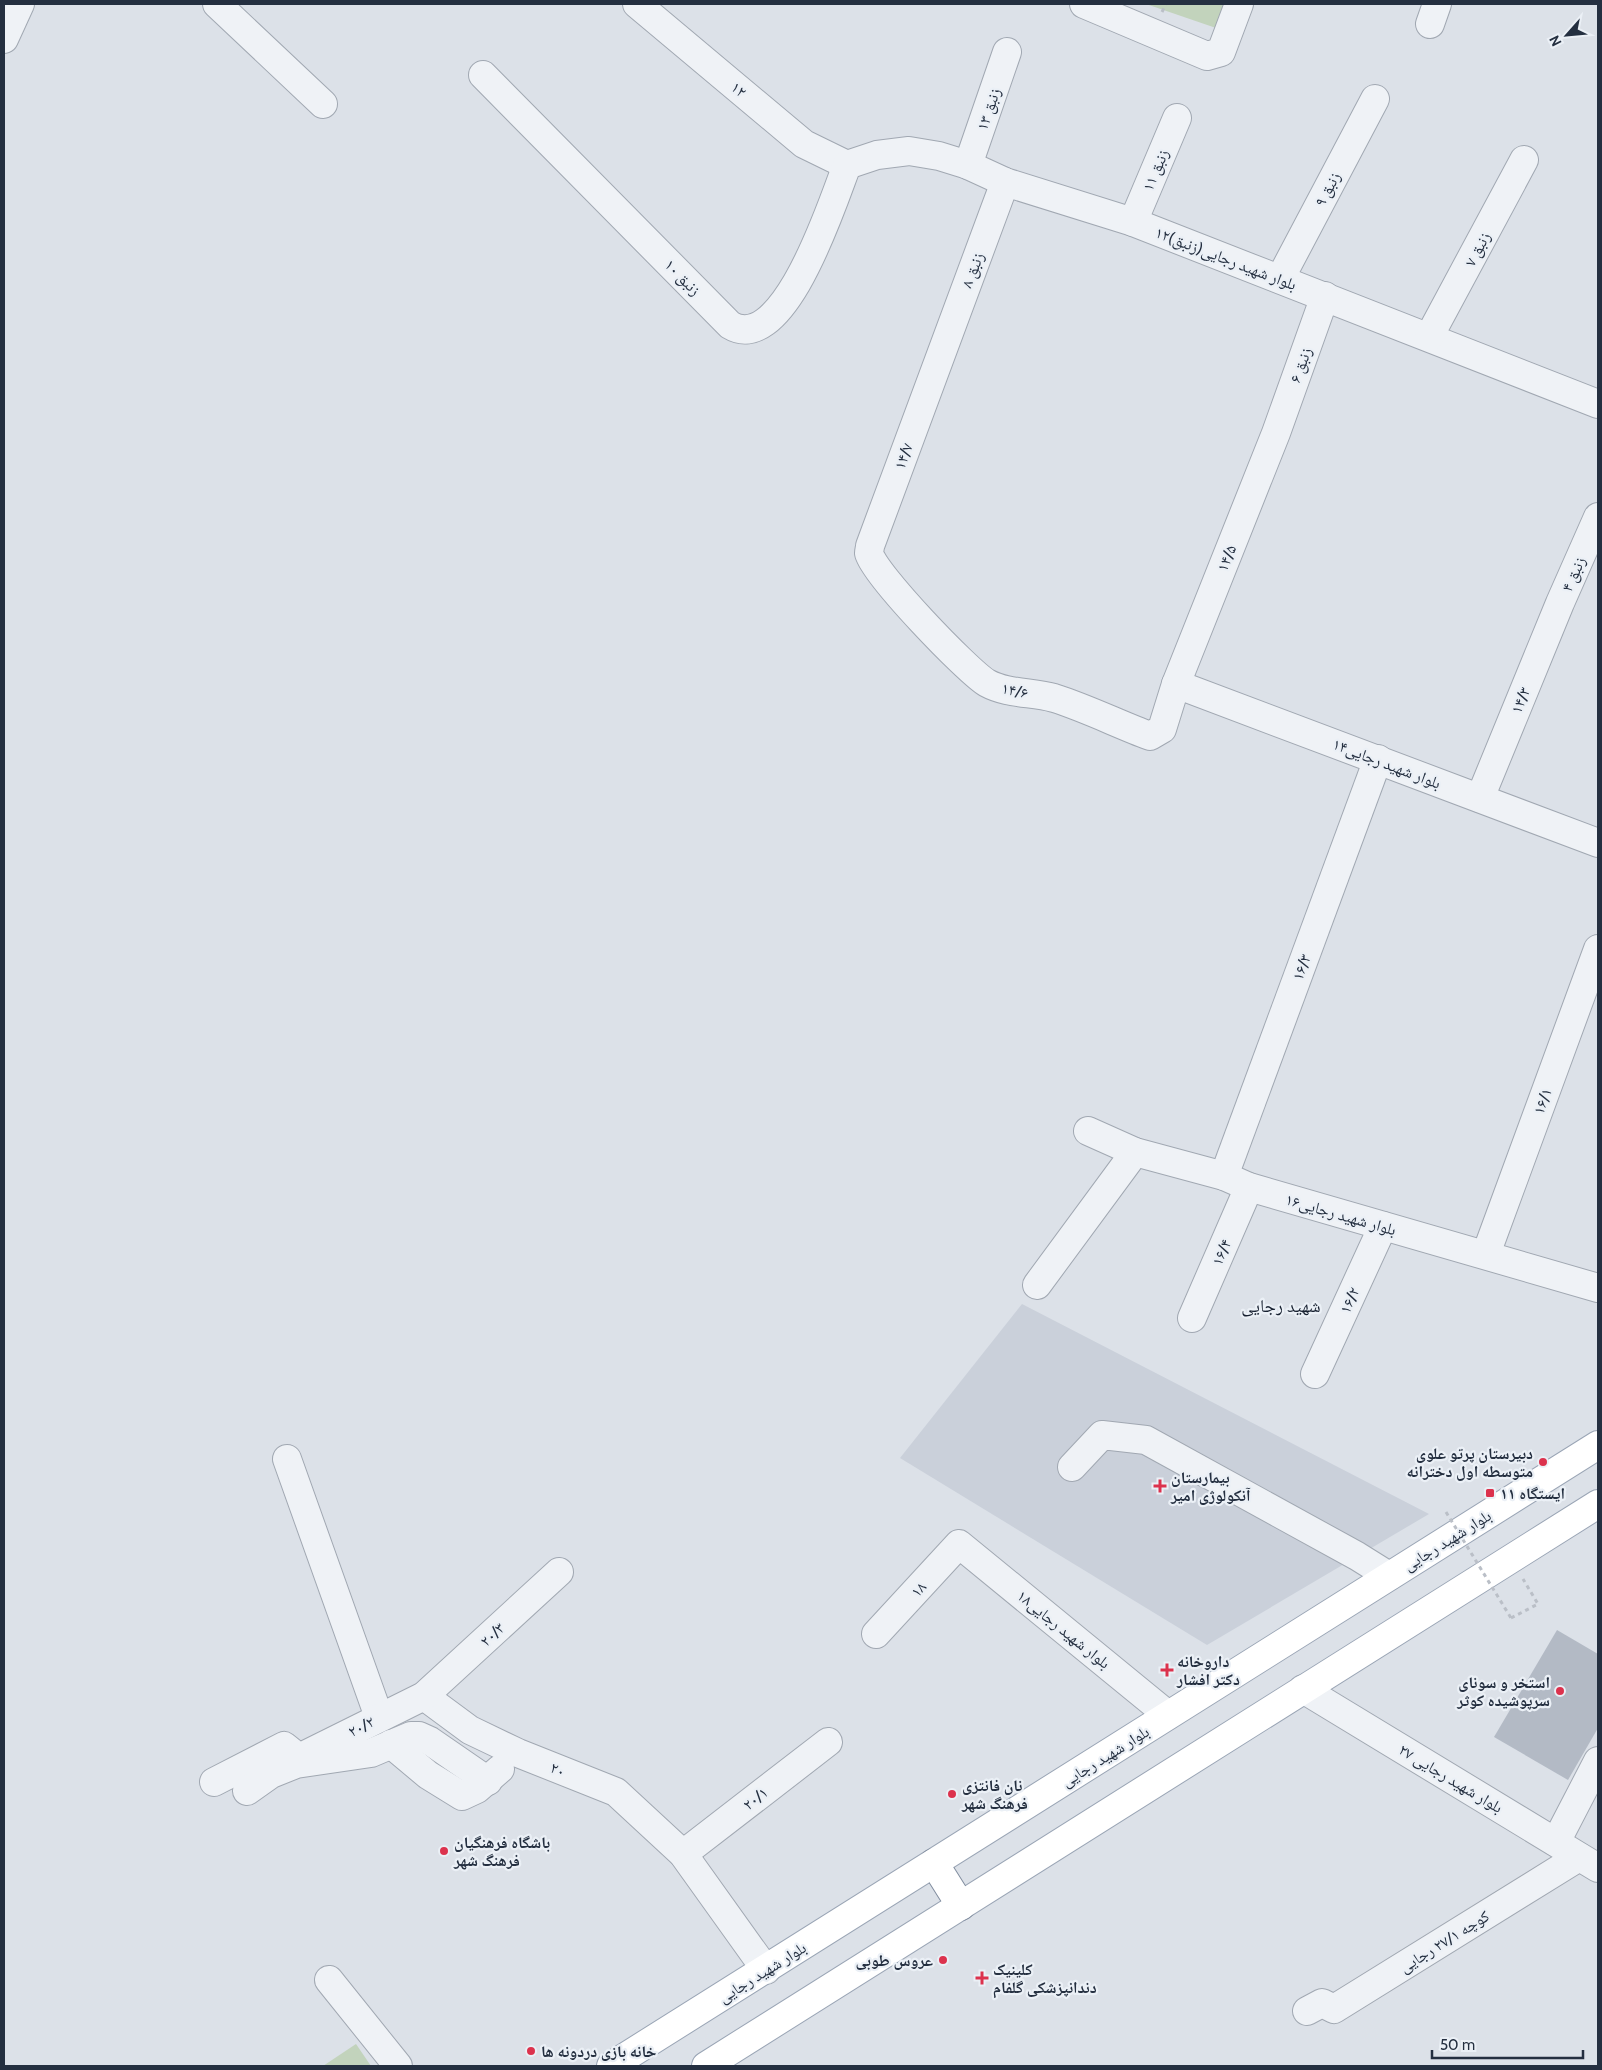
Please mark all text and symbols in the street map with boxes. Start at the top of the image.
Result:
north arrow [1542,10,1592,60]
text: N [1545,32,1566,49]
street label: ۱۲ [727,77,750,101]
street label: زنبق ۱۳ [972,86,1005,133]
street label: زنبق ۱۱ [1138,146,1174,194]
street label: زنبق ۹ [1311,169,1345,210]
street label: ۱۲بلوار شهید رجایی(زنبق) [1152,223,1299,295]
street label: زنبق ۷ [1461,229,1495,270]
street label: زنبق ۸ [957,250,989,291]
street label: زنبق ۱۰ [660,255,705,300]
street label: زنبق ۶ [1285,345,1317,386]
street label: ۱۴/۷ [890,440,917,472]
street label: ۱۴/۵ [1213,542,1240,574]
street label: زنبق ۴ [1557,554,1590,595]
street label: ۱۴/۶ [1000,678,1030,703]
street label: ۱۴/۳ [1507,684,1534,716]
street label: بلوار شهید رجایی۱۴ [1330,734,1444,794]
street label: ۱۶/۳ [1288,951,1315,983]
street label: ۱۶/۱ [1529,1085,1556,1117]
street label: بلوار شهید رجایی۱۶ [1283,1190,1398,1240]
street label: ۱۶/۴ [1207,1236,1235,1268]
street label: ۱۶/۲ [1335,1284,1364,1316]
district label: شهید رجایی [1241,1295,1321,1317]
place label: دبیرستان پرتو علوی متوسطه اول دخترانه [1407,1444,1533,1481]
marker: دبیرستان پرتو علوی متوسطه اول دخترانه [1537,1456,1549,1468]
place label: بیمارستان آنکولوژی امیر [1170,1468,1251,1505]
marker: بیمارستان آنکولوژی امیر [1153,1479,1167,1493]
place label: ایستگاه ۱۱ [1500,1484,1565,1503]
marker: ایستگاه ۱۱ [1484,1487,1496,1499]
street label: بلوار شهید رجایی [1400,1506,1495,1576]
street label: ۱۸ [907,1578,930,1601]
street label: بلوار شهید رجایی۱۸ [1013,1586,1114,1673]
street label: ۲۰/۳ [476,1618,509,1650]
place label: داروخانه دکتر افشار [1176,1652,1240,1689]
marker: داروخانه دکتر افشار [1161,1664,1173,1676]
place label: استخر و سونای سرپوشیده کوثر [1456,1673,1550,1710]
marker: استخر و سونای سرپوشیده کوثر [1554,1685,1566,1697]
street label: ۲۰/۲ [345,1712,377,1741]
street label: بلوار شهید رجایی [1058,1722,1153,1792]
street label: ۲۷ بلوار شهید رجایی [1395,1740,1506,1818]
street label: ۲۰ [548,1758,568,1781]
place label: نان فانتزی فرهنگ شهر [961,1776,1028,1813]
street label: ۲۰/۱ [739,1783,772,1814]
marker: نان فانتزی فرهنگ شهر [946,1788,958,1800]
place label: باشگاه فرهنگیان فرهنگ شهر [453,1833,550,1870]
marker: باشگاه فرهنگیان فرهنگ شهر [438,1845,450,1857]
street label: کوچه ۲۷/۱ رجایی [1396,1906,1494,1977]
street label: بلوار شهید رجایی [715,1938,810,2008]
place label: عروس طوبی [856,1951,933,1970]
marker: عروس طوبی [937,1954,949,1966]
place label: کلینیک دندانپزشکی گلفام [993,1960,1097,1999]
marker: کلینیک دندانپزشکی گلفام [975,1971,989,1985]
scale bar [1432,2028,1583,2060]
text: 50 m [1440,2036,1475,2054]
place label: خانه بازی دردونه ها [541,2042,657,2061]
marker: خانه بازی دردونه ها [525,2045,537,2057]

